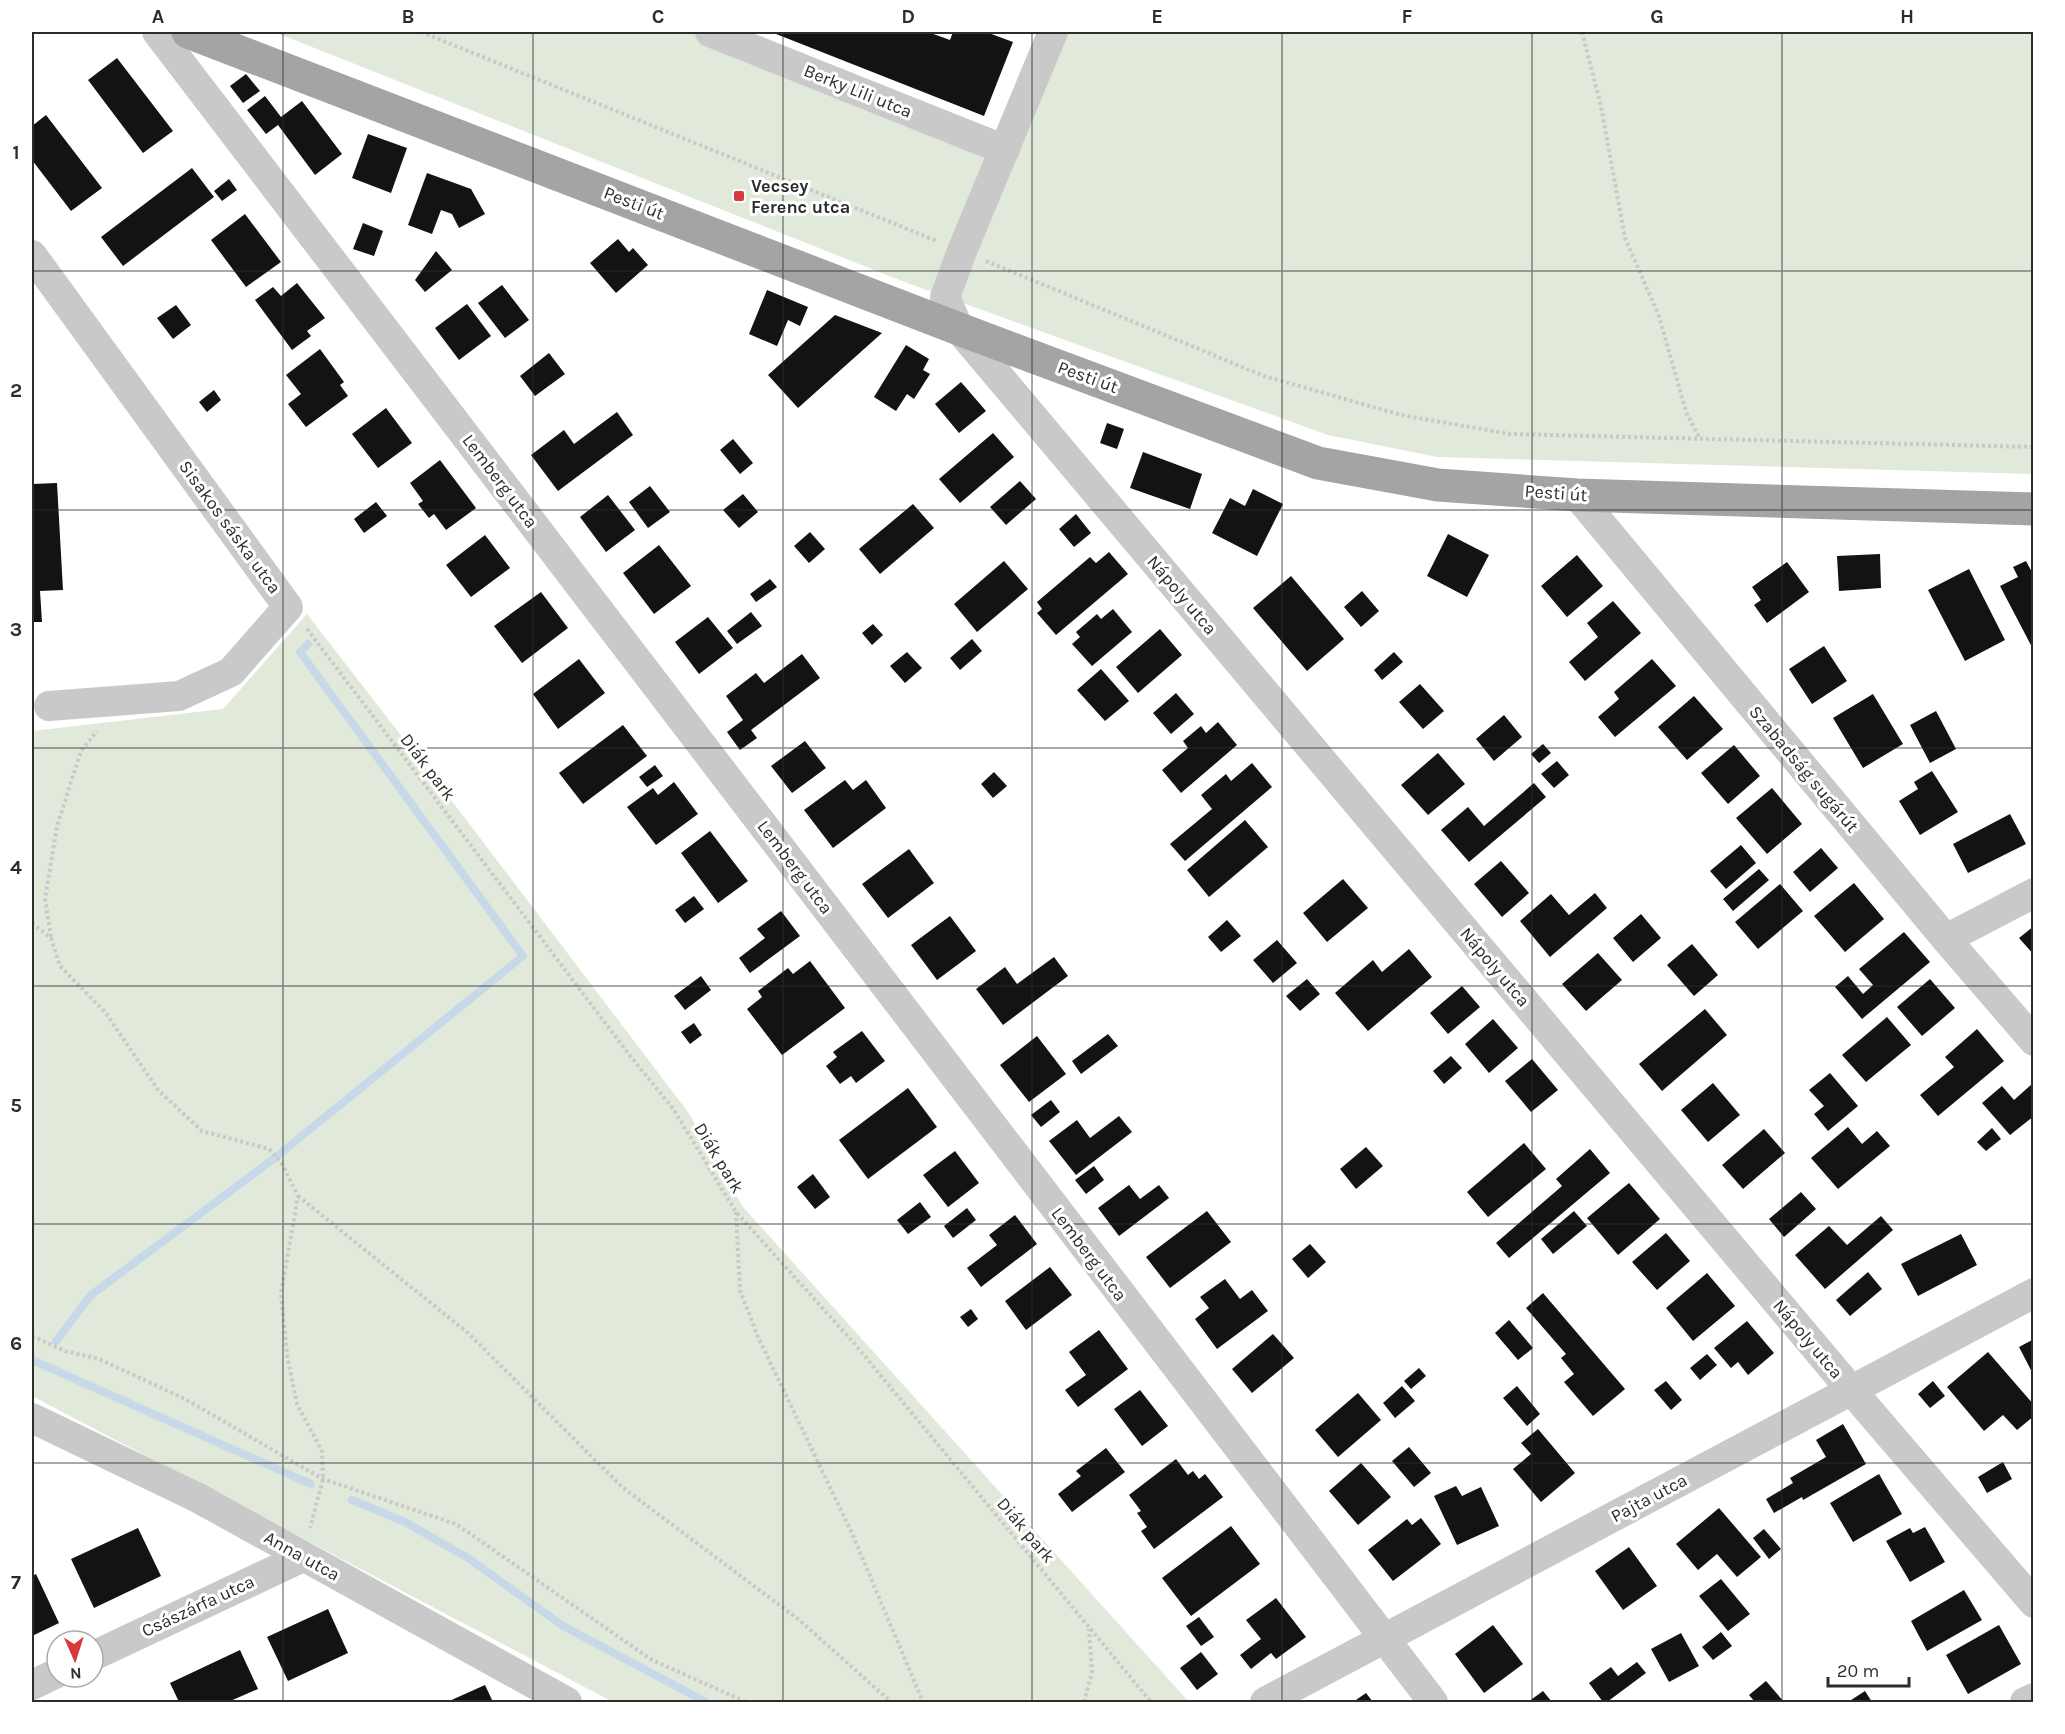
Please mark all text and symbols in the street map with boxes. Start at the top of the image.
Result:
text: A [152,5,165,28]
text: B [402,5,414,28]
text: C [652,5,664,28]
text: D [901,5,915,28]
text: E [1151,5,1163,28]
text: F [1402,5,1413,28]
text: G [1650,5,1664,28]
text: H [1900,5,1914,28]
street label: Berky Lili utca [801,59,915,123]
text: 1 [12,141,20,164]
place label: Vecsey Ferenc utca [751,175,850,218]
street label: Pesti út [601,181,667,225]
marker: Vecsey Ferenc utca [732,189,746,203]
street label: Pesti út [1055,356,1121,398]
text: 2 [10,379,22,402]
street label: Lemberg utca [458,430,542,532]
street label: Sisakos sáska utca [174,456,286,598]
street label: Pesti út [1524,480,1588,506]
street label: Nápoly utca [1142,551,1222,639]
text: 3 [10,618,22,641]
street label: Szabadság sugárút [1744,701,1864,837]
street label: Diák park [396,729,460,805]
street label: Lemberg utca [753,816,837,918]
text: 4 [10,856,22,879]
street label: Nápoly utca [1455,923,1535,1011]
text: 5 [10,1094,22,1117]
street label: Diák park [689,1119,749,1197]
street label: Lemberg utca [1047,1203,1131,1305]
street label: Nápoly utca [1768,1295,1848,1383]
text: 6 [10,1332,22,1355]
street label: Pajta utca [1607,1469,1691,1527]
street label: Diák park [992,1493,1060,1567]
street label: Anna utca [260,1526,344,1586]
street label: Császárfa utca [138,1570,258,1642]
text: 7 [11,1571,21,1594]
north arrow [45,1629,105,1689]
scale bar [1828,1650,1909,1688]
text: 20 m [1837,1660,1879,1682]
text: N [70,1664,82,1683]

